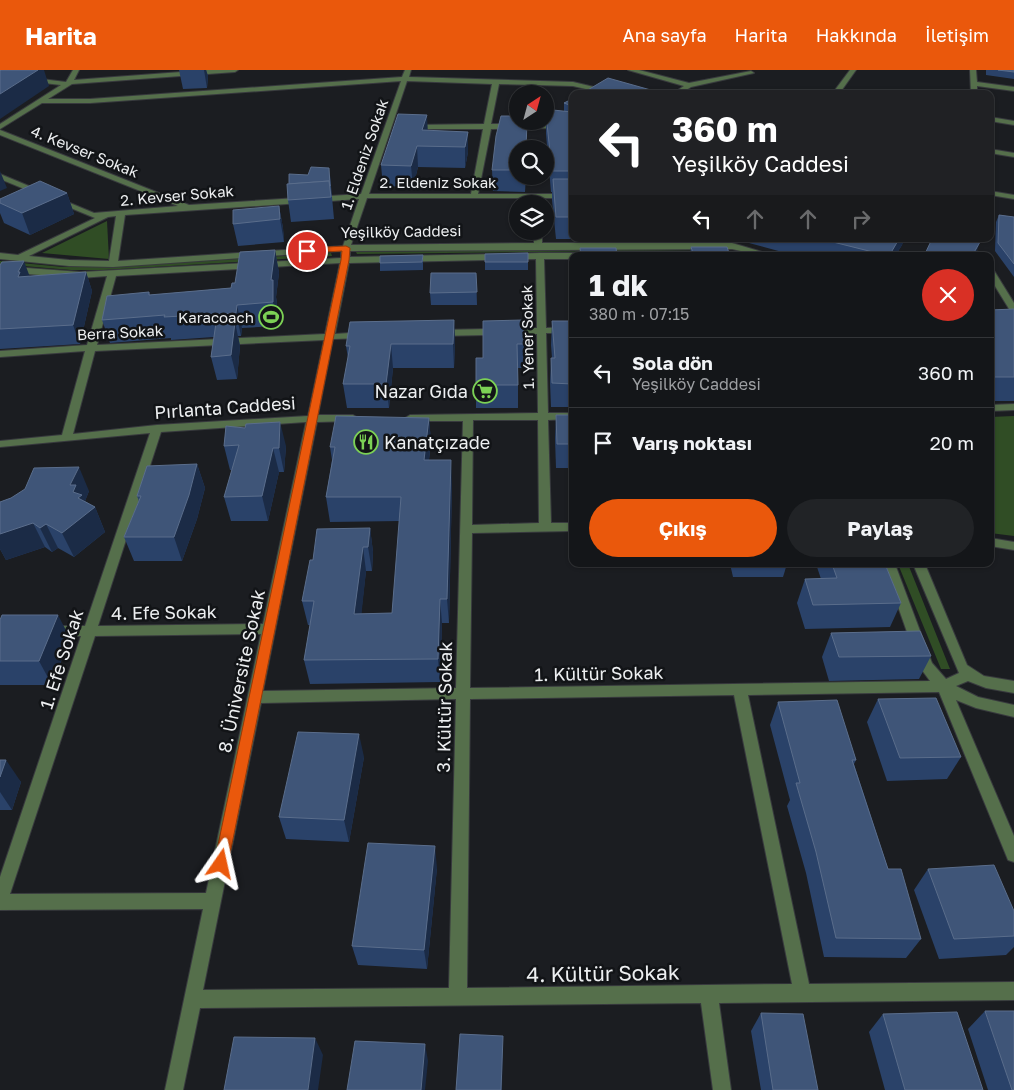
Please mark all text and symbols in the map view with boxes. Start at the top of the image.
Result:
text: Harita [25,21,97,50]
text: Ana sayfa [623,24,707,46]
text: Harita [735,24,788,46]
text: Hakkında [816,24,897,46]
text: İletişim [925,24,989,46]
north arrow [509,85,554,130]
map controls [509,85,554,240]
street label: 1. Eldeniz Sokak [337,96,392,212]
text: 360 m [672,108,778,150]
icon: left [589,110,654,175]
street label: 4. Kevser Sokak [29,121,142,181]
button: search [509,140,554,185]
text: Yeşilköy Caddesi [672,150,849,177]
street label: 2. Eldeniz Sokak [379,173,497,191]
street label: 2. Kevser Sokak [119,181,235,209]
button: layers [509,195,554,240]
icon: left [688,205,716,233]
icon: ahead [741,205,769,233]
icon: ahead [794,205,822,233]
icon: right [847,205,875,233]
street label: Yeşilköy Caddesi [341,221,461,241]
pin [286,230,328,272]
icon: arrive [293,237,321,265]
text: 1 dk [589,267,648,303]
button: close [922,269,974,321]
street label: 1. Yener Sokak [517,284,537,389]
sports icon: Karacoach [258,304,284,330]
text: 380 m · 07:15 [589,304,689,324]
place label: Karacoach [178,308,254,326]
street label: Berra Sokak [76,321,164,343]
text: Sola dön [632,351,713,374]
icon: left [589,359,617,387]
text: 360 m [918,361,974,384]
text: Yeşilköy Caddesi [632,374,761,394]
supermarket icon: Nazar Gıda [472,378,498,404]
place label: Nazar Gıda [375,380,468,402]
street label: Pırlanta Caddesi [154,391,296,423]
restaurant icon: Kanatçızade [353,429,379,455]
icon: arrive [589,429,617,457]
place label: Kanatçızade [384,431,490,453]
text: Varış noktası [632,431,752,454]
text: 20 m [930,431,974,454]
button: Çıkış [589,499,777,557]
button: Paylaş [787,499,974,557]
street label: 8. Üniversite Sokak [213,587,269,755]
street label: 4. Efe Sokak [111,600,217,624]
street label: 1. Efe Sokak [35,606,87,712]
street label: 3. Kültür Sokak [432,641,456,773]
street label: 1. Kültür Sokak [534,661,664,685]
position arrow [194,837,246,889]
street label: 4. Kültür Sokak [526,959,680,987]

